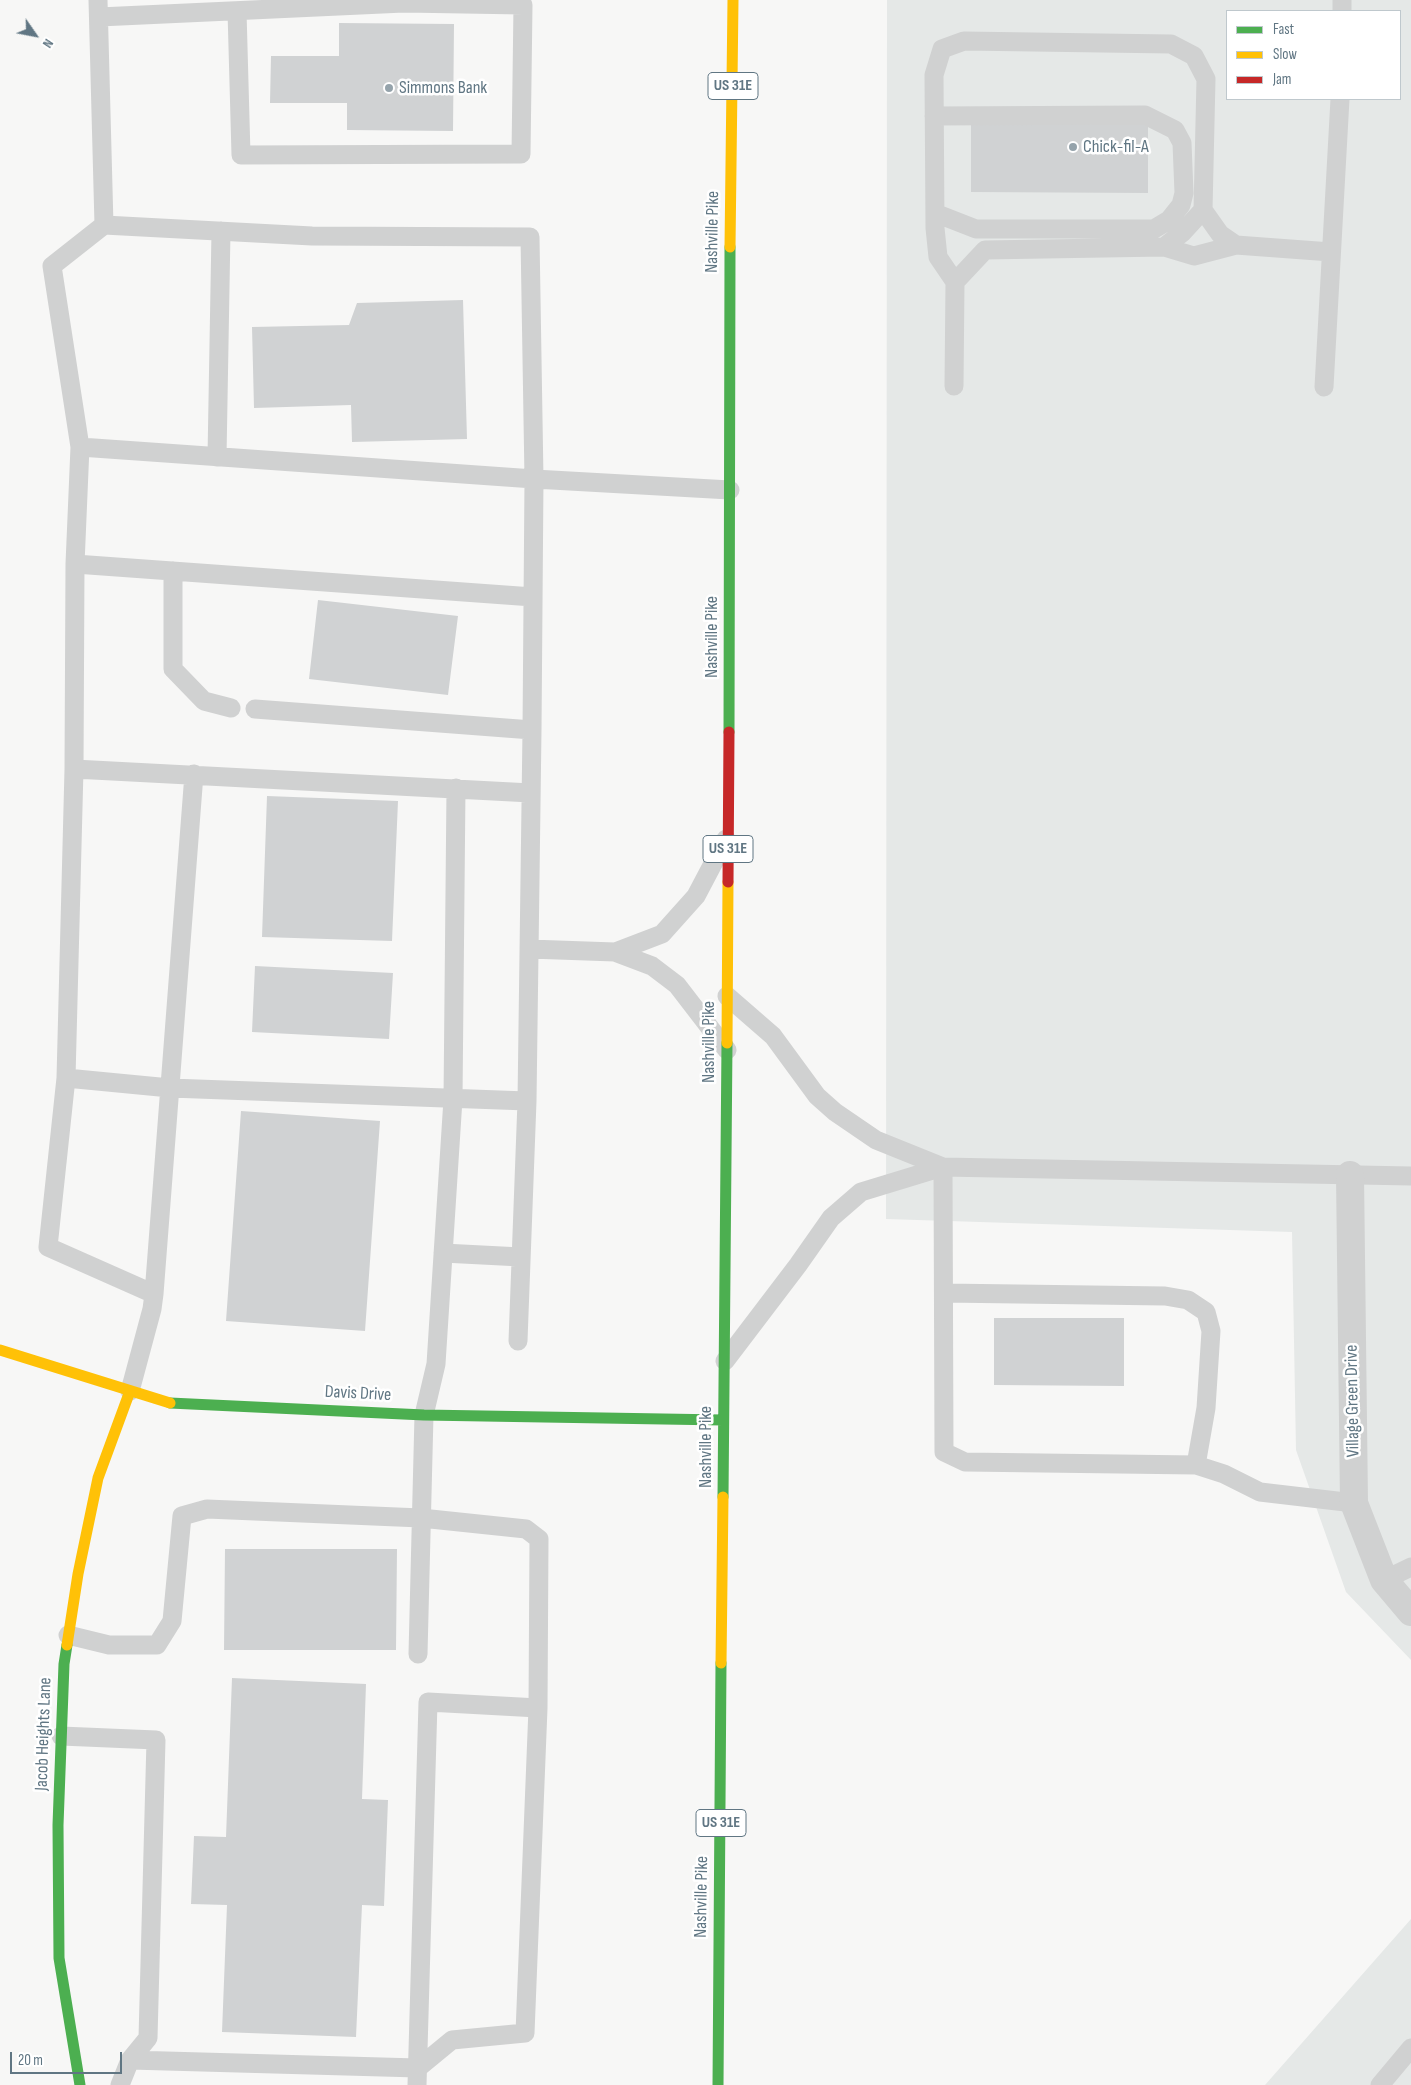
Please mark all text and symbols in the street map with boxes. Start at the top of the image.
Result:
north arrow [10,10,60,60]
legend [1226,10,1401,100]
text: Fast [1273,20,1294,39]
text: N [39,36,57,51]
text: Slow [1273,45,1297,64]
text: Jam [1273,70,1291,89]
road number: US 31E [708,72,758,100]
place label: Simmons Bank [399,77,487,99]
marker: Simmons Bank [383,82,395,94]
place label: Chick-fil-A [1083,136,1149,158]
marker: Chick-fil-A [1067,141,1079,153]
street label: Nashville Pike [701,191,725,273]
street label: Nashville Pike [701,596,723,678]
road number: US 31E [703,836,753,862]
street label: Nashville Pike [698,1001,720,1083]
street label: Village Green Drive [1341,1344,1365,1458]
street label: Davis Drive [324,1381,392,1407]
street label: Nashville Pike [695,1406,717,1488]
street label: Jacob Heights Lane [31,1677,57,1791]
road number: US 31E [696,1810,746,1836]
street label: Nashville Pike [690,1856,714,1938]
scale bar [12,2042,125,2074]
text: 20 m [18,2051,43,2070]

